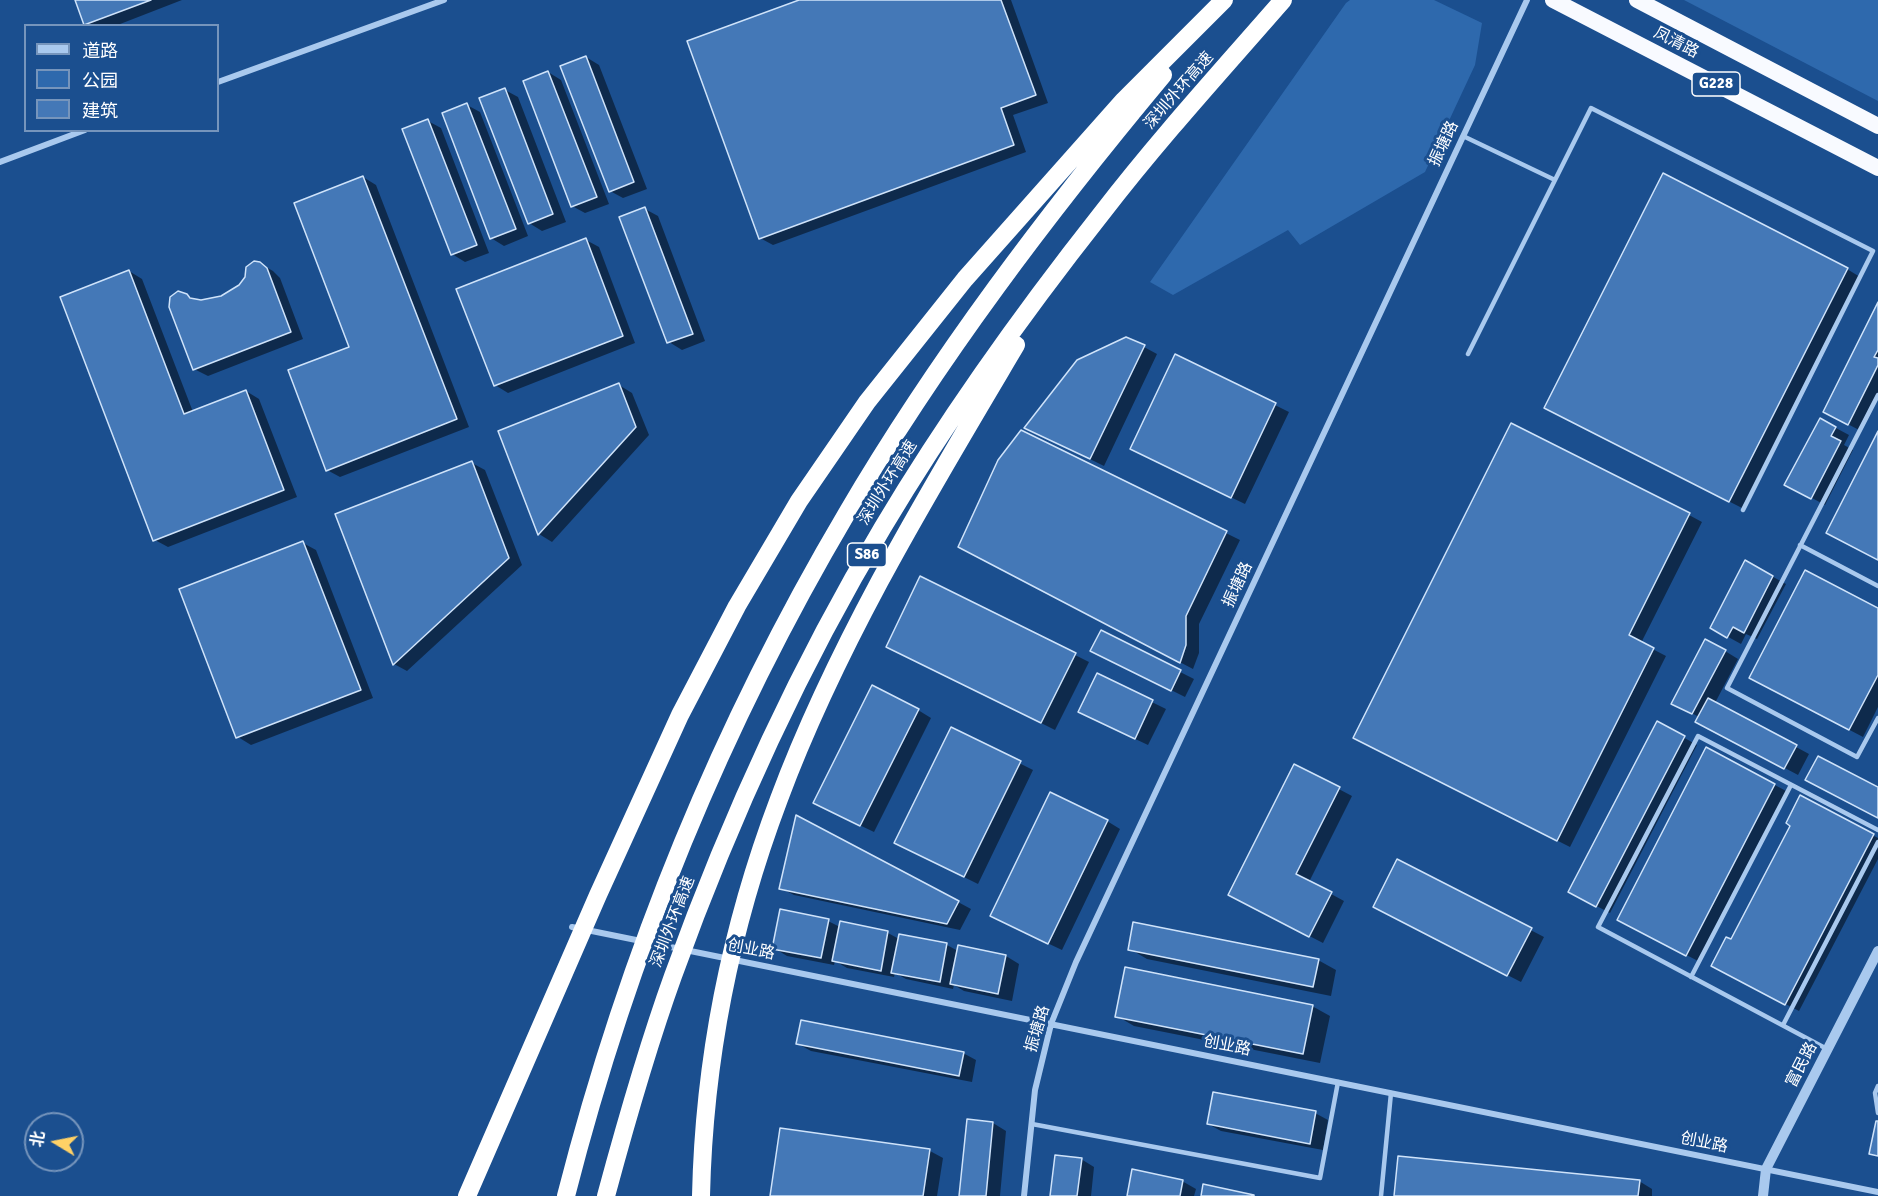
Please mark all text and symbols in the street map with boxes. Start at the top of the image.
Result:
legend [24,24,219,132]
street label: 凤清路 [1650,24,1702,62]
text: 道路 [82,40,118,62]
street label: 深圳外环高速 [1140,48,1218,134]
text: 公园 [82,70,118,92]
road number: G228 [1692,72,1740,96]
text: 建筑 [82,100,118,122]
street label: 振塘路 [1425,118,1463,170]
street label: 深圳外环高速 [854,437,922,529]
road number: S86 [848,543,886,567]
street label: 振塘路 [1219,559,1257,611]
street label: 深圳外环高速 [647,874,699,970]
street label: 创业路 [726,936,776,964]
street label: 振塘路 [1022,1003,1054,1055]
street label: 创业路 [1202,1032,1252,1060]
street label: 富民路 [1783,1039,1821,1091]
north arrow [24,1112,84,1172]
street label: 创业路 [1679,1129,1729,1157]
text: 北 [27,1130,49,1149]

